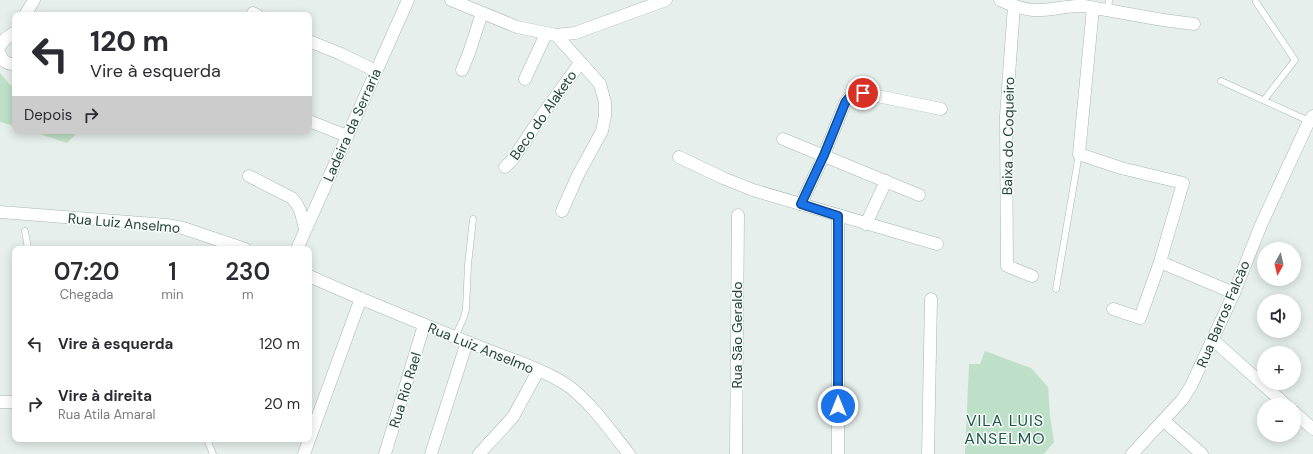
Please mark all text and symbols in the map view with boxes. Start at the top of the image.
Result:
text: 120 m [90,23,169,60]
icon: left [24,28,76,80]
text: Vire à esquerda [90,59,221,83]
street label: Ladeira da Serraria [319,66,385,184]
street label: Beco do Alaketo [505,67,581,163]
pin [846,76,880,110]
street label: Baixa do Coqueiro [998,77,1018,195]
icon: arrive [852,82,874,104]
icon: right [80,104,102,126]
text: Depois [24,105,72,125]
street label: Rua Luiz Anselmo [67,209,181,237]
north arrow [1257,242,1301,286]
map controls [1257,242,1301,442]
text: 07:20 [54,256,119,287]
text: 1 [168,256,176,287]
text: 230 [225,256,270,287]
street label: Rua Barros Falcão [1192,258,1254,370]
street label: Rua Sāo Geraldo [728,281,746,389]
text: Chegada [60,286,113,303]
text: min [161,286,183,303]
text: m [242,286,253,303]
button: sound [1257,294,1301,338]
street label: Rua Luiz Anselmo [425,319,537,377]
icon: left [24,333,46,355]
text: Vire à esquerda [58,334,173,354]
text: 120 m [259,334,300,354]
button: + [1257,346,1301,390]
street label: Rua Rio Rael [385,350,425,430]
position arrow [817,385,859,427]
text: Vire à direita [58,386,152,406]
icon: right [24,393,46,415]
text: 20 m [264,394,300,414]
button: − [1257,398,1301,442]
text: Rua Atila Amaral [58,406,156,423]
district label: VILA LUIS ANSELMO [964,410,1046,449]

